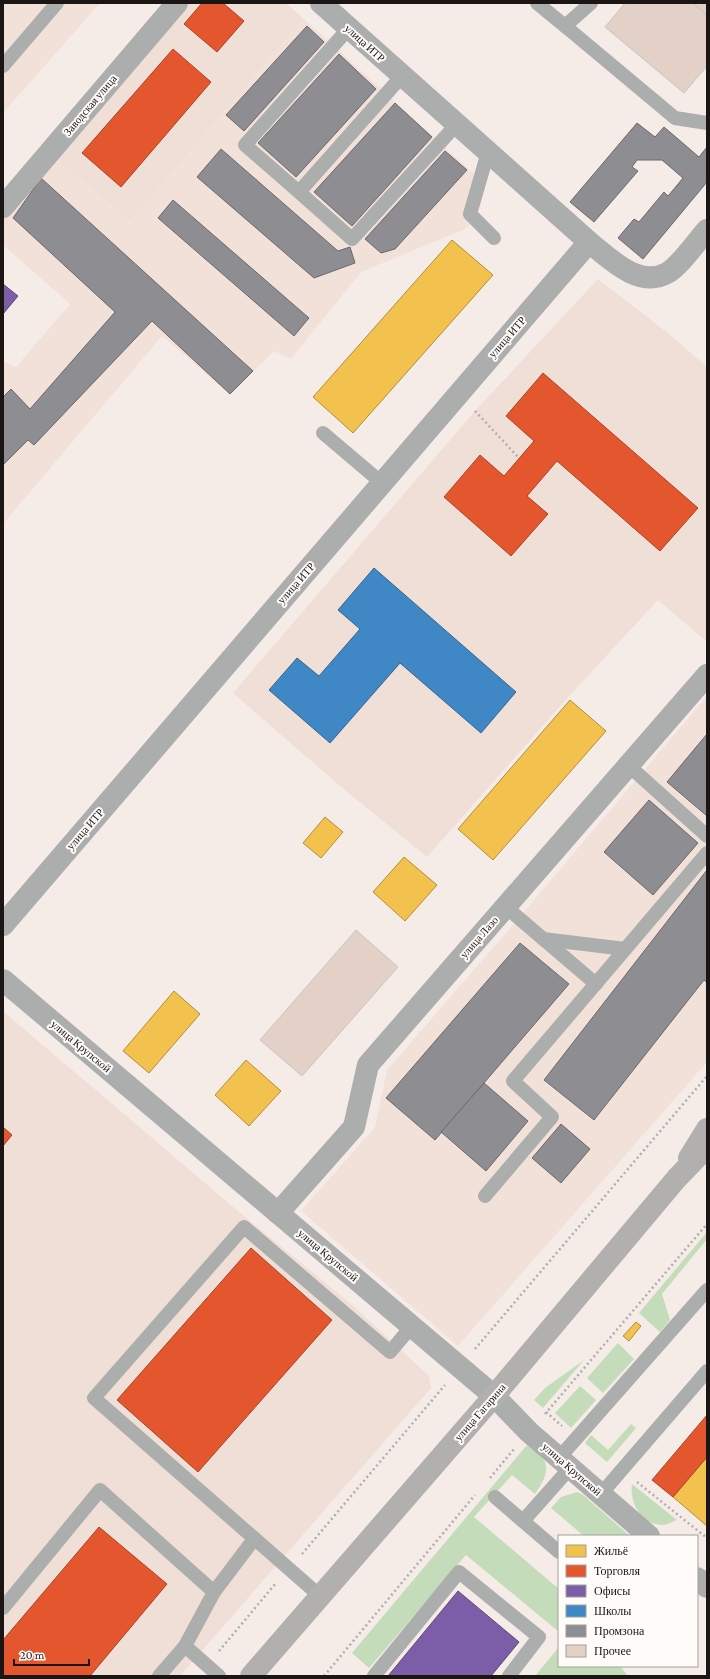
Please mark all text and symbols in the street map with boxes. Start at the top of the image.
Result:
street label: улица ИТР [342,22,388,64]
street label: Заводская улица [61,72,119,138]
street label: улица ИТР [486,314,528,360]
street label: улица ИТР [275,560,317,606]
street label: улица ИТР [64,806,106,852]
street label: улица Лазо [458,913,501,960]
street label: улица Крупской [49,1018,113,1075]
street label: улица Крупской [296,1227,360,1284]
street label: улица Гагарина [452,1381,508,1443]
street label: улица Крупской [540,1440,604,1498]
legend [558,1535,698,1667]
text: Жильё [594,1544,628,1558]
text: Торговля [594,1564,641,1578]
text: Офисы [594,1584,630,1598]
text: Школы [594,1604,631,1618]
text: Промзона [594,1624,645,1638]
scale bar [14,1641,89,1667]
text: Прочее [594,1644,631,1658]
text: 20 m [20,1648,45,1662]

